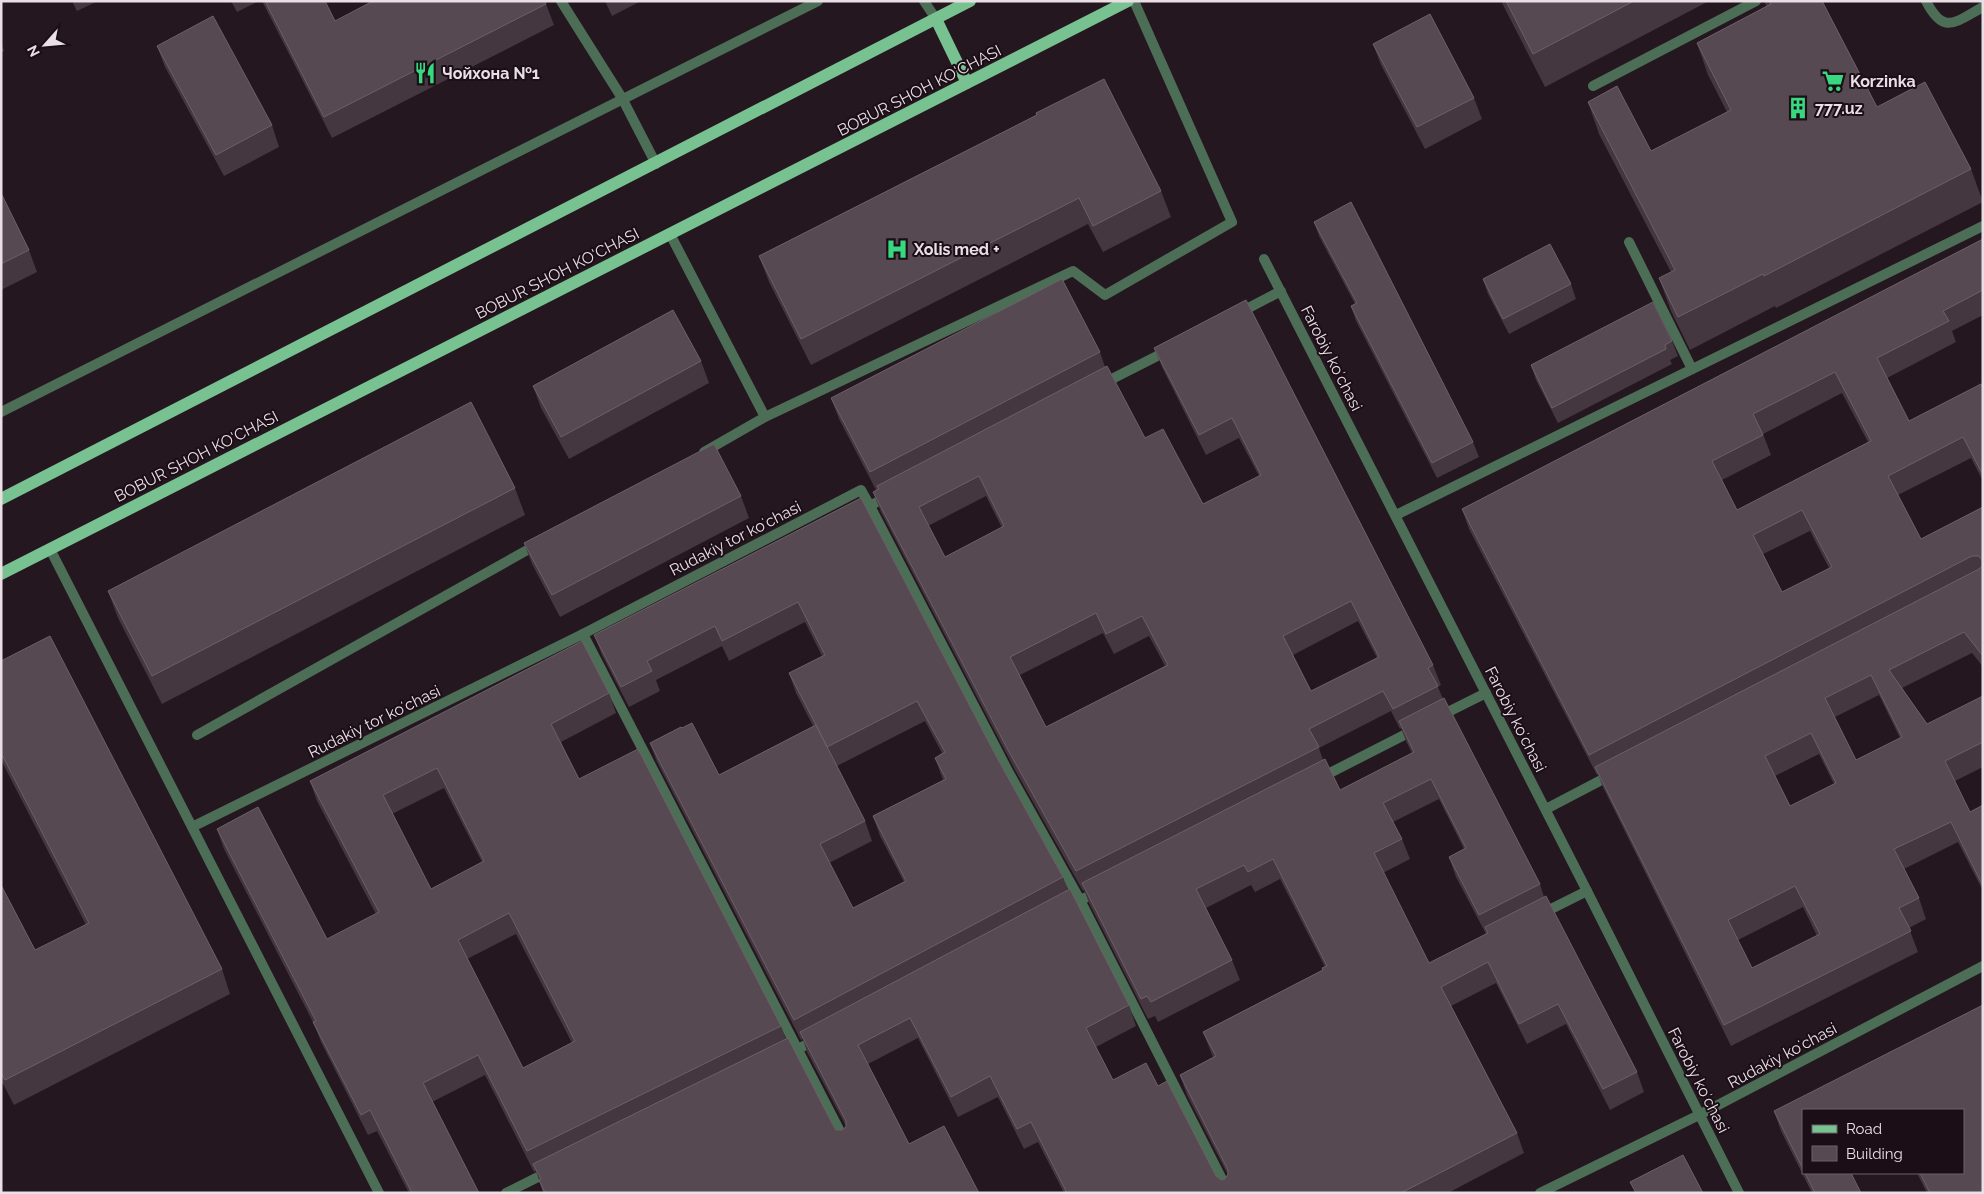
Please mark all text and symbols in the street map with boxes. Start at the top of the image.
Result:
north arrow [20,20,70,70]
street label: BOBUR SHOH KO'CHASI [834,41,1004,140]
text: N [24,43,43,59]
restaurant icon: Чойхона №1 [412,60,438,86]
place label: Чойхона №1 [442,64,540,83]
supermarket icon: Korzinka [1820,68,1846,94]
place label: Korzinka [1850,72,1916,91]
building icon: 777.uz [1785,95,1811,121]
place label: 777.uz [1815,99,1863,118]
street label: BOBUR SHOH KO'CHASI [472,224,642,323]
hospital icon: Xolis med + [884,236,910,262]
place label: Xolis med + [913,240,1000,259]
street label: Farobiy koʻchasi [1297,302,1366,414]
street label: BOBUR SHOH KO'CHASI [111,407,281,506]
street label: Rudakiy tor koʻchasi [666,497,804,580]
street label: Farobiy koʻchasi [1481,663,1550,775]
street label: Rudakiy tor koʻchasi [305,681,444,762]
street label: Rudakiy koʻchasi [1724,1019,1840,1092]
street label: Farobiy koʻchasi [1664,1024,1733,1136]
legend [1802,1109,1964,1174]
text: Road [1846,1120,1882,1138]
text: Building [1846,1145,1903,1163]

